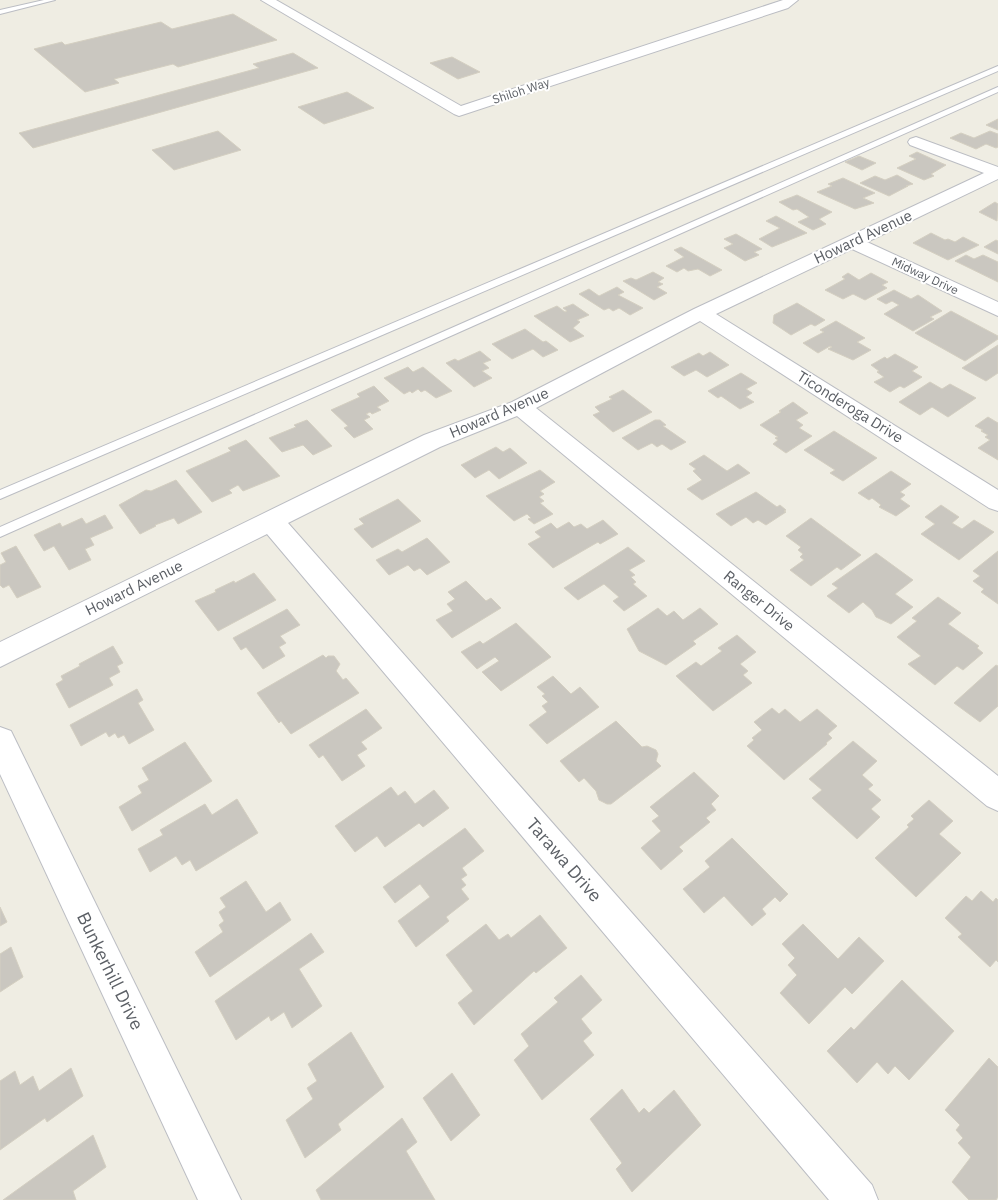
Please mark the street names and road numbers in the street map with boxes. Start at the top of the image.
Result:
street label: Shiloh Way [490,74,551,107]
street label: Howard Avenue [811,206,915,268]
street label: Midway Drive [889,254,961,298]
street label: Ticonderoga Drive [794,366,907,447]
street label: Howard Avenue [446,383,551,442]
street label: Howard Avenue [82,556,186,619]
street label: Ranger Drive [720,566,799,635]
street label: Tarawa Drive [522,813,607,907]
street label: Bunkerhill Drive [72,908,149,1034]

